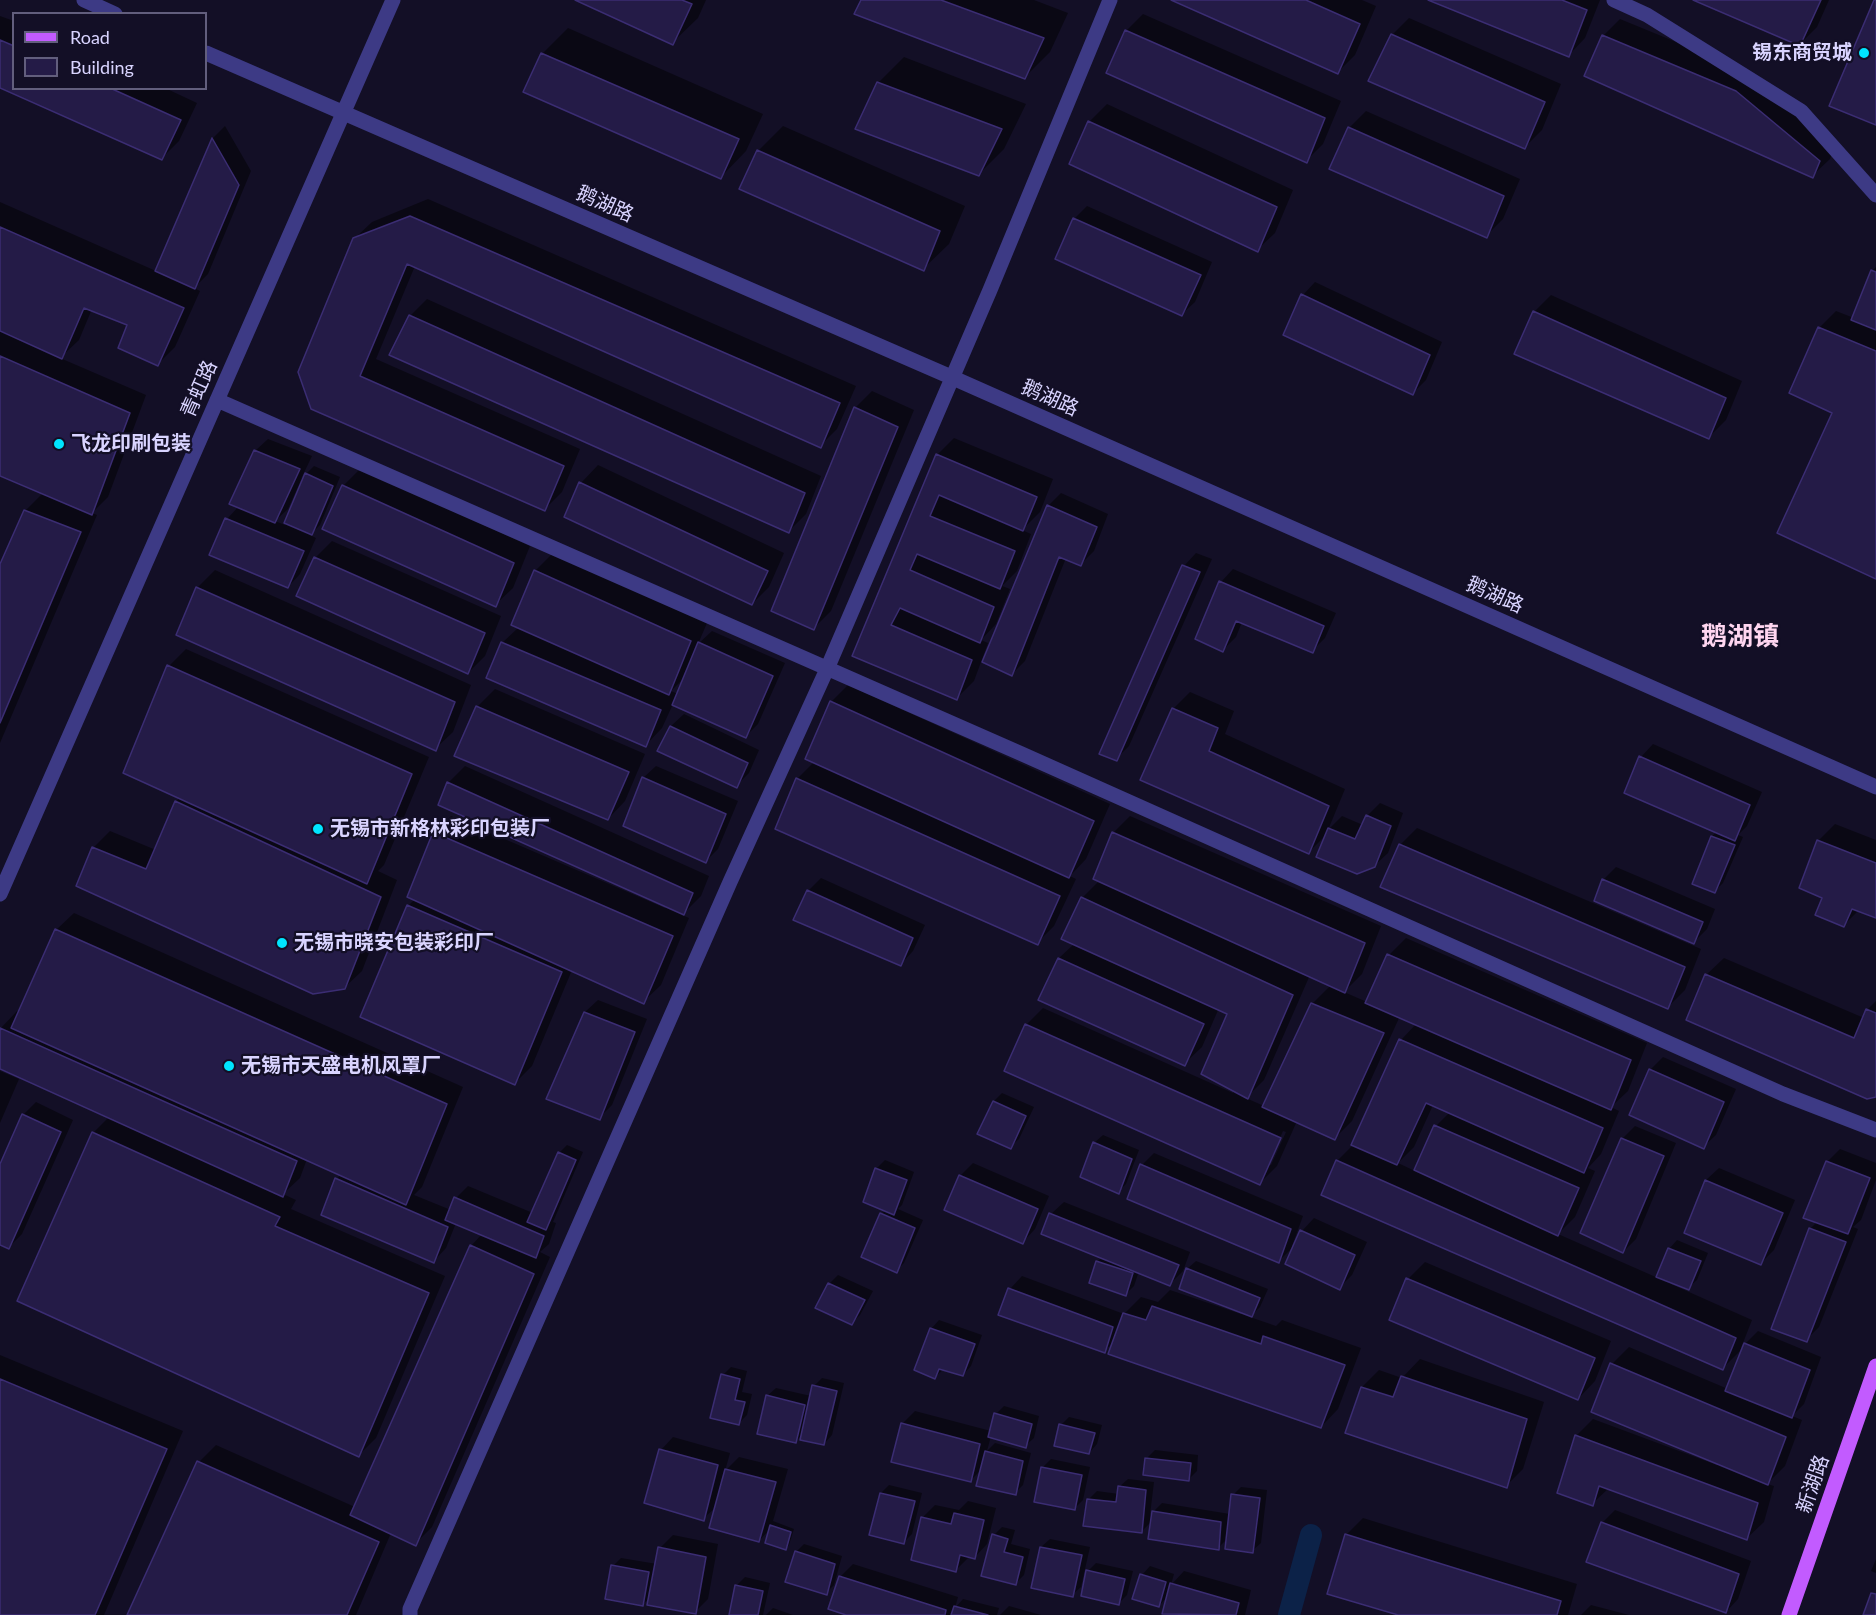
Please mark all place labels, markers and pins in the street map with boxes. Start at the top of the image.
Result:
place label: 锡东商贸城 [1752,41,1852,65]
marker: 锡东商贸城 [1857,46,1871,60]
place label: 飞龙印刷包装 [71,432,191,456]
marker: 飞龙印刷包装 [52,437,66,451]
place label: 无锡市新格林彩印包装厂 [330,817,550,841]
marker: 无锡市新格林彩印包装厂 [311,822,325,836]
place label: 无锡市晓安包装彩印厂 [294,931,494,955]
marker: 无锡市晓安包装彩印厂 [275,936,289,950]
place label: 无锡市天盛电机风罩厂 [241,1054,441,1078]
marker: 无锡市天盛电机风罩厂 [222,1059,236,1073]

